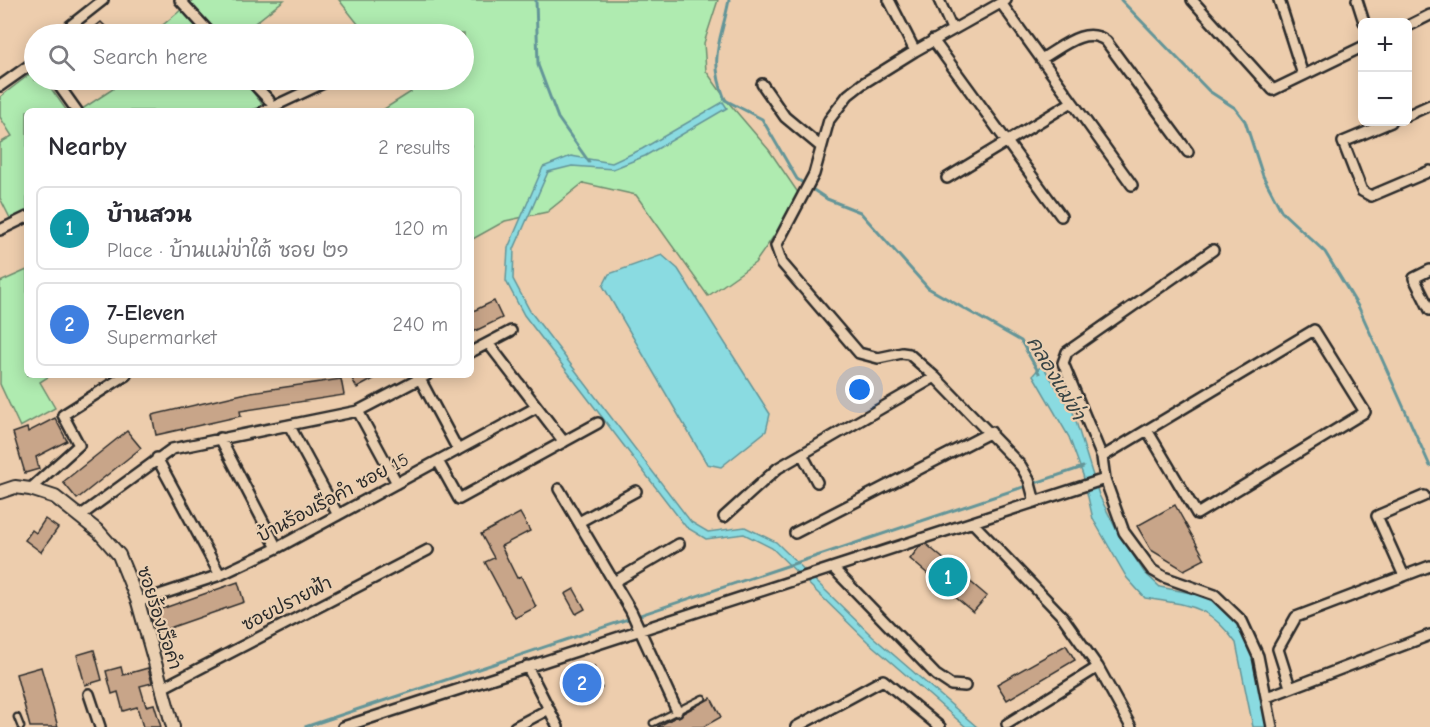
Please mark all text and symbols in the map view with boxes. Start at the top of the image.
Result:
map controls [1358,18,1412,126]
button: + [1358,18,1412,72]
search box [24,24,474,90]
icon: search [45,41,78,74]
text: Search here [93,44,208,70]
button: − [1358,72,1412,126]
text: Nearby [48,132,127,162]
text: 2 results [378,136,450,159]
text: บ้านสวน [107,202,192,228]
text: 1 [66,217,73,240]
text: 120 m [394,217,448,240]
text: Place · บ้านแม่ข่าใต้ ซอย ๒๑ [107,239,348,262]
text: 7-Eleven [107,300,185,326]
text: 2 [65,313,74,336]
text: 240 m [393,313,448,336]
text: Supermarket [107,326,217,349]
water label: คลองแม่ข่า [1022,332,1091,425]
your location [845,375,874,404]
street label: บ้านร้องเรือคำ ซอย 15 [253,447,412,547]
pin: 1 [928,554,968,600]
street label: ซอยร้องเรือคำ [132,563,187,672]
street label: ซอยปรายฟ้า [237,570,335,636]
pin: 2 [562,660,602,706]

